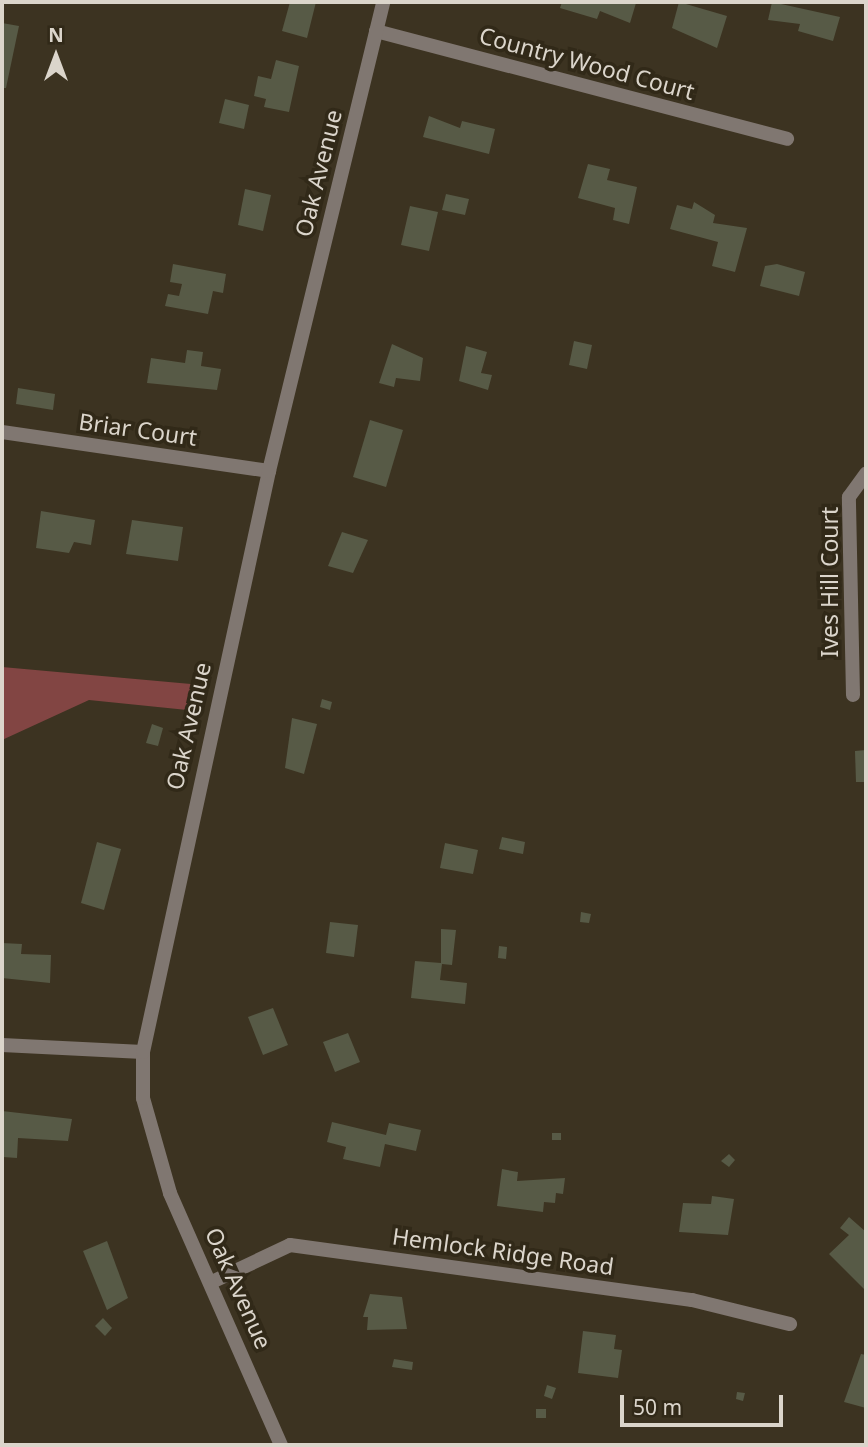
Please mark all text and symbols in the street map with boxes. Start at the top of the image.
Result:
north arrow [21,21,91,91]
street label: Country Wood Court [476,21,698,105]
text: N [48,22,64,48]
street label: Oak Avenue [289,107,347,239]
street label: Briar Court [77,407,199,451]
street label: Ives Hill Court [815,507,843,657]
street label: Oak Avenue [160,660,216,792]
street label: Hemlock Ridge Road [390,1222,616,1280]
street label: Oak Avenue [200,1223,278,1353]
scale bar [623,1380,786,1424]
text: 50 m [633,1393,682,1421]

